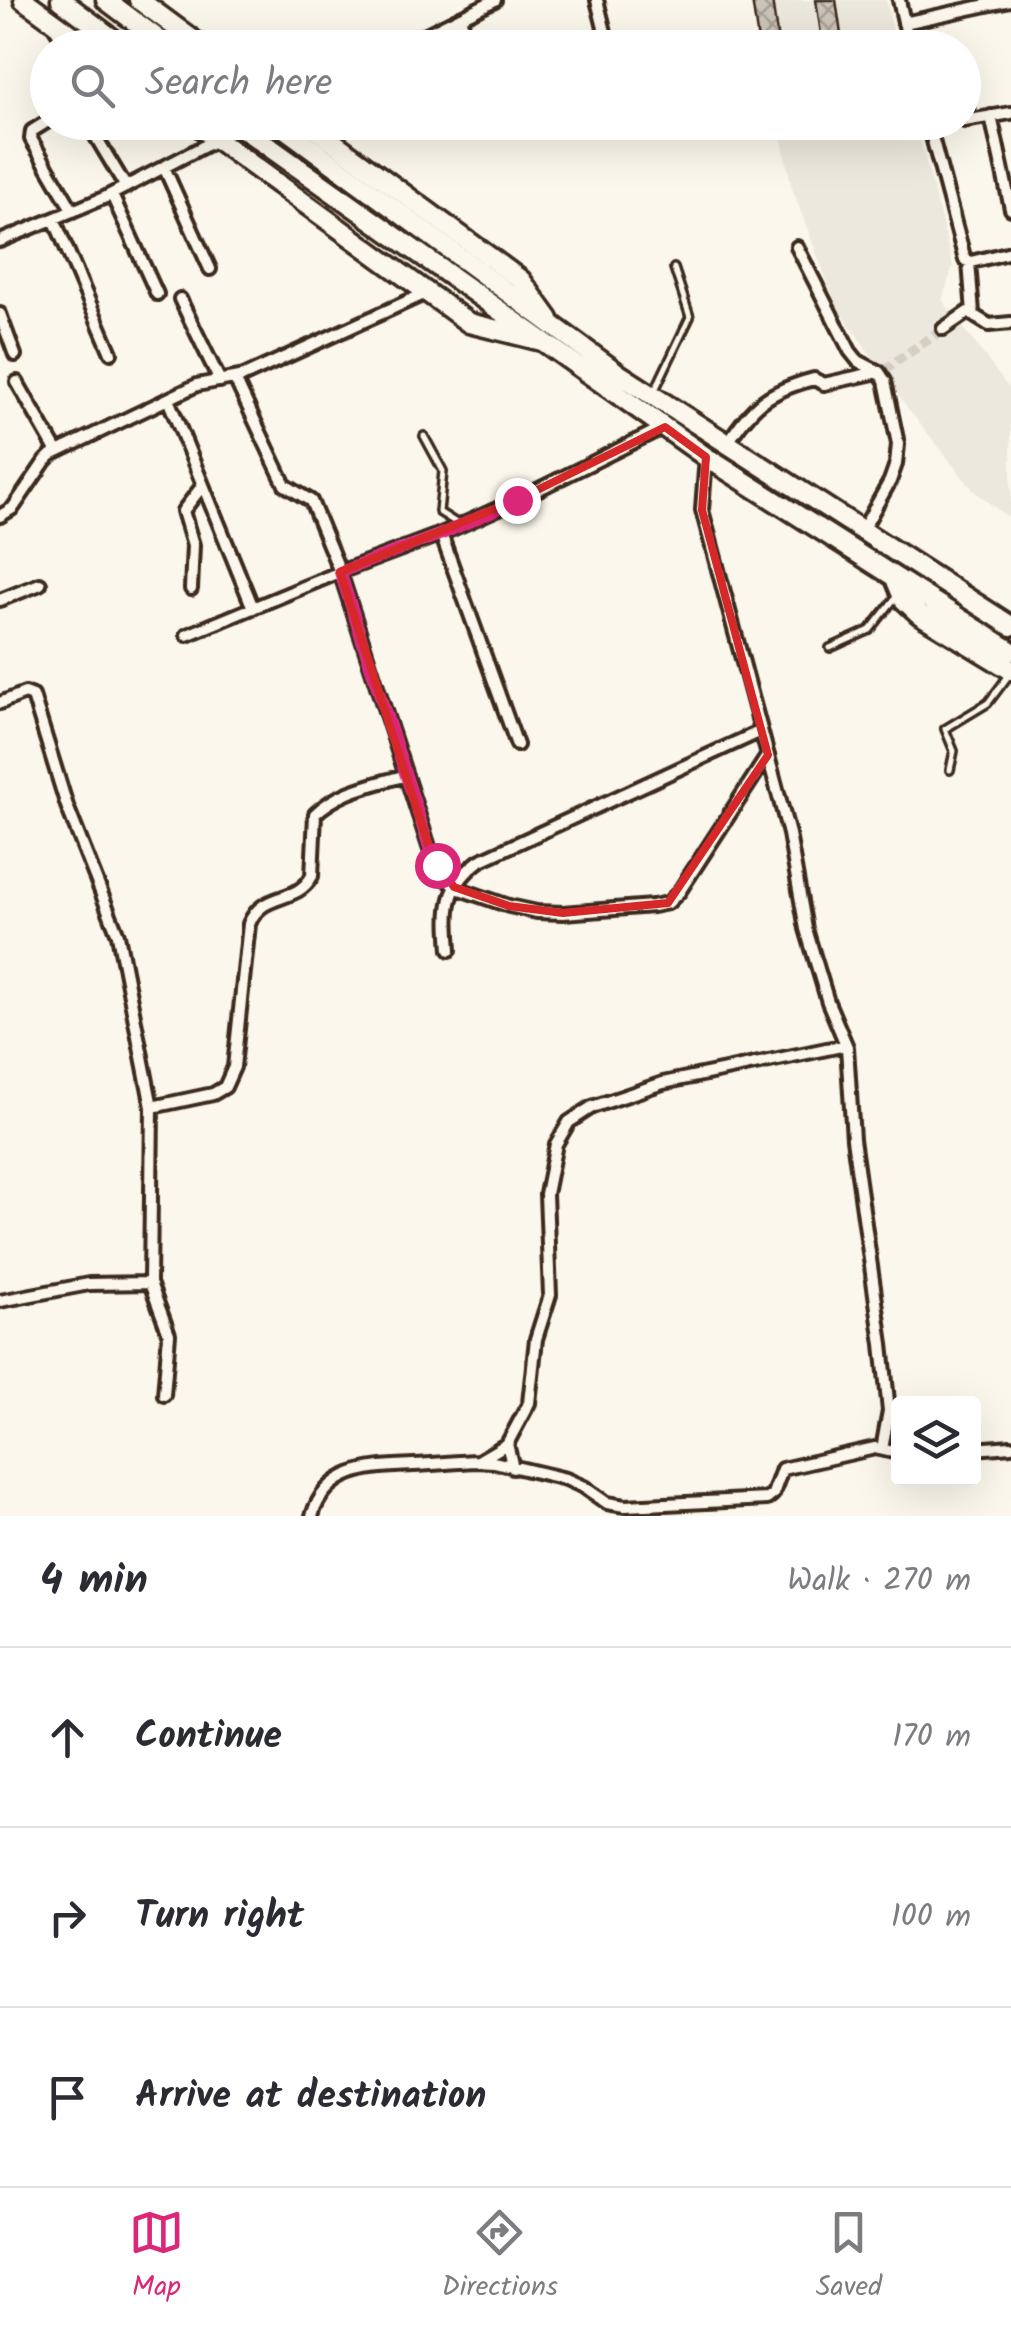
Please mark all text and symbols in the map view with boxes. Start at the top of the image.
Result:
search box [30,30,981,140]
text: Search here [145,55,332,115]
icon: search [65,58,120,113]
route end [495,478,541,524]
route start [415,843,461,889]
map controls [891,1396,981,1486]
button: layers [891,1396,981,1486]
text: 4 min [40,1548,148,1615]
text: Walk · 270 m [787,1556,971,1607]
text: Continue [135,1707,282,1767]
icon: ahead [40,1710,95,1765]
text: 170 m [892,1712,971,1763]
text: Turn right [135,1887,304,1947]
icon: right [40,1890,95,1945]
text: 100 m [891,1892,971,1943]
text: Arrive at destination [135,2067,486,2127]
icon: arrive [40,2070,95,2125]
tab: Map [129,2205,184,2310]
tab: Directions [442,2205,558,2310]
tab: Saved [816,2205,882,2310]

